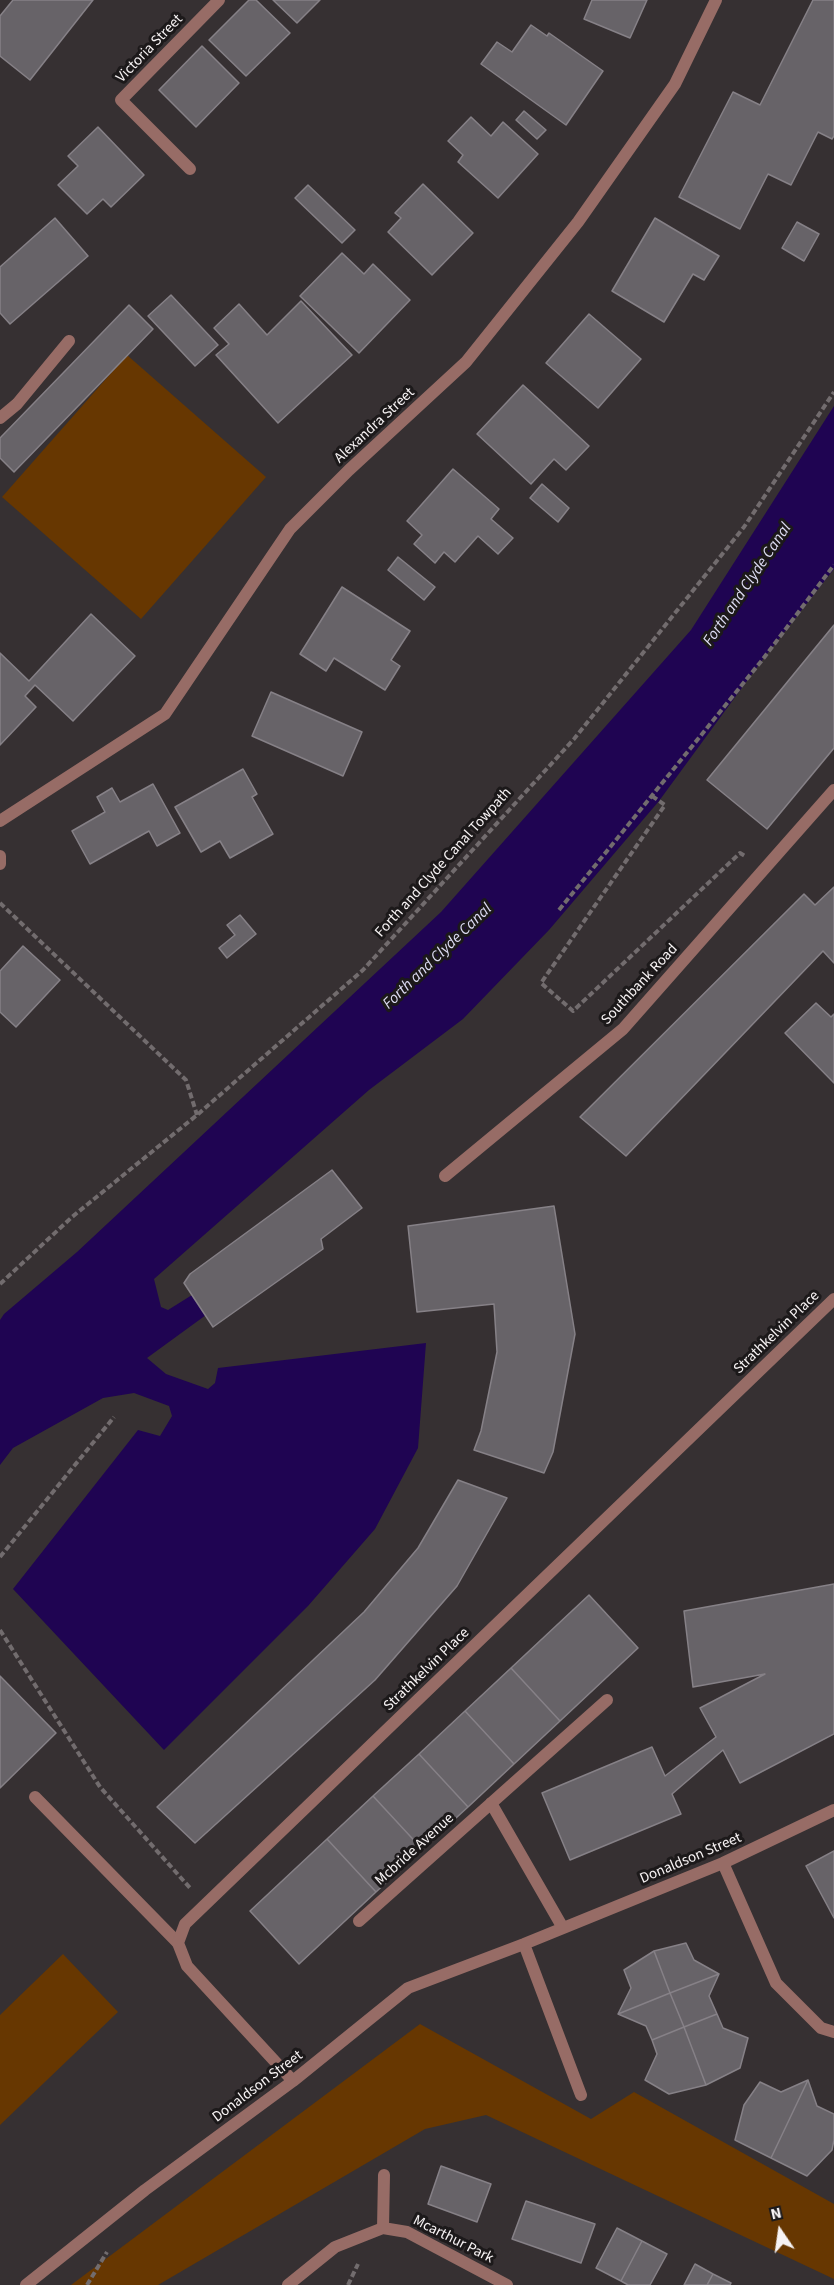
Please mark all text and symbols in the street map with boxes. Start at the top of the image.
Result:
street label: Victoria Street [113,11,187,87]
street label: Alexandra Street [331,384,419,468]
water label: Forth and Clyde Canal [700,520,796,650]
street label: Forth and Clyde Canal Towpath [372,784,516,942]
water label: Forth and Clyde Canal [379,900,497,1014]
street label: Southbank Road [598,941,682,1029]
street label: Strathkelvin Place [730,1288,824,1378]
street label: Strathkelvin Place [380,1625,474,1715]
street label: Mcbride Avenue [372,1810,458,1890]
street label: Donaldson Street [638,1830,744,1888]
street label: Donaldson Street [209,2047,307,2127]
north arrow [750,2201,810,2261]
text: N [768,2202,784,2225]
street label: Mcarthur Park [410,2212,496,2268]

